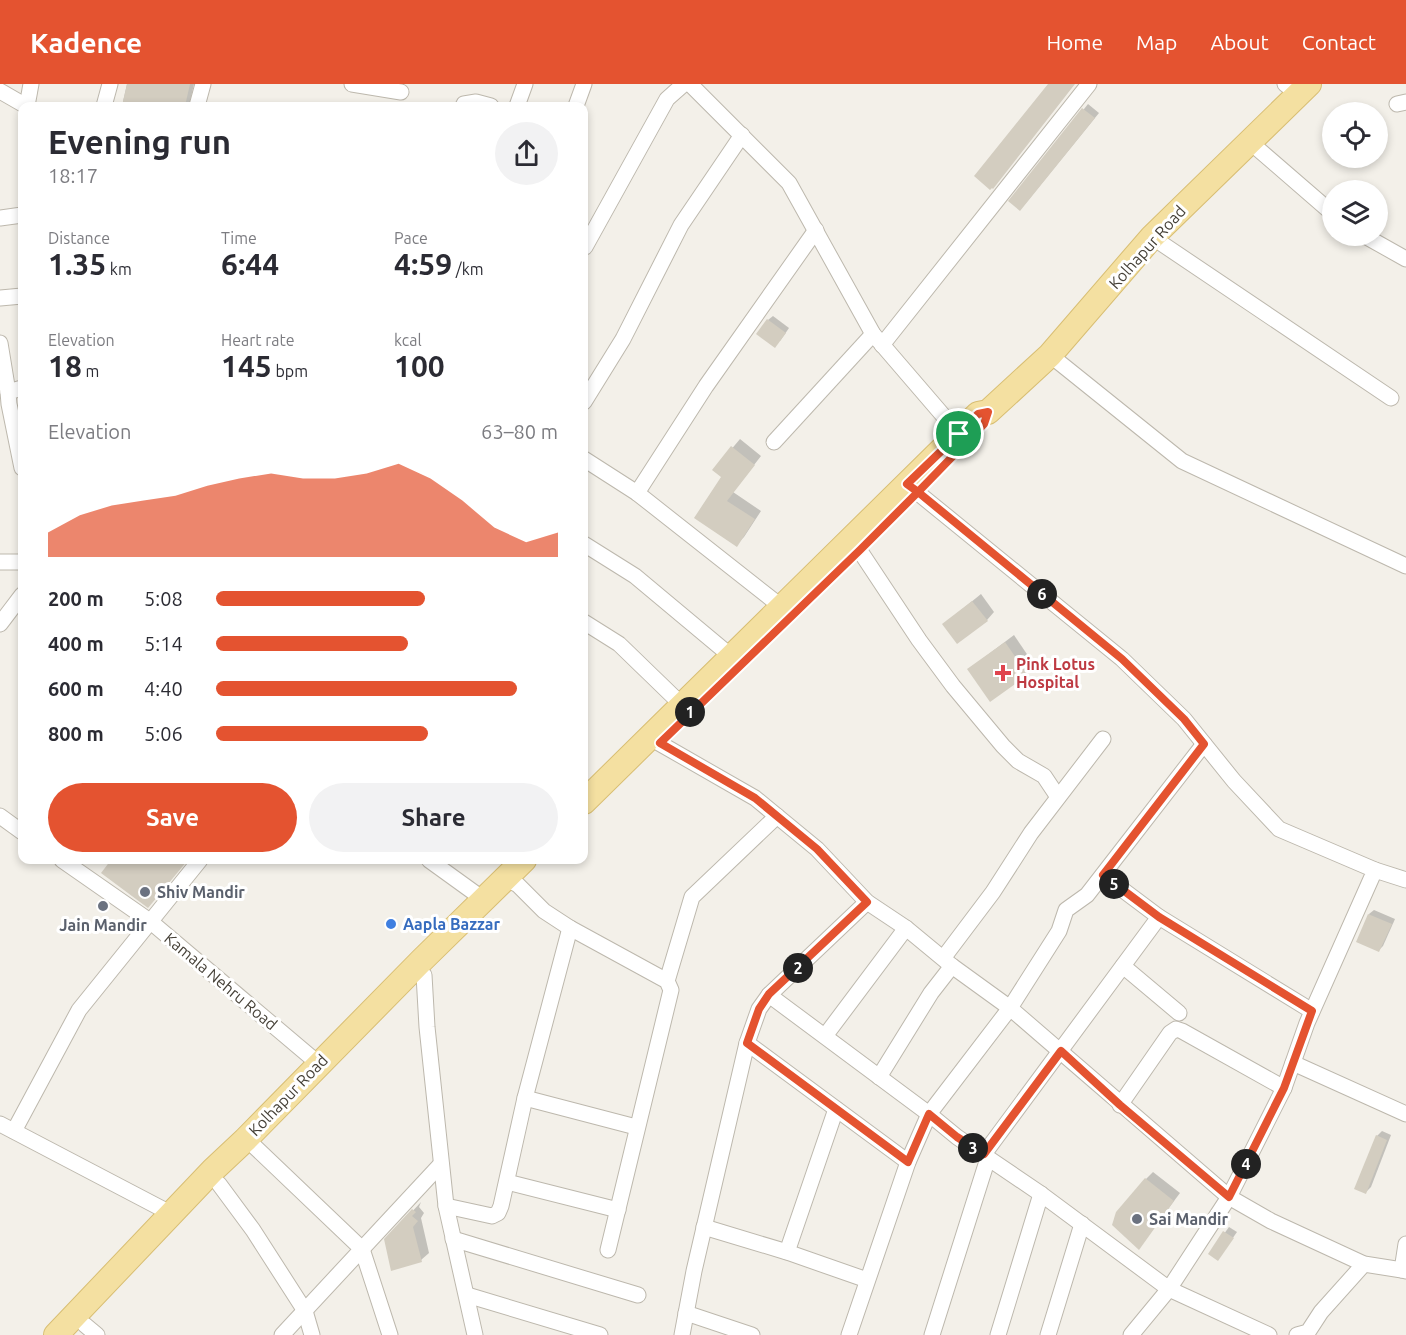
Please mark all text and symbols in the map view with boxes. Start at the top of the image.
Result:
text: Kadence [30,27,142,58]
text: Home [1046,30,1103,54]
text: Map [1136,30,1177,54]
text: About [1210,30,1269,54]
text: Contact [1302,30,1376,54]
map controls [1322,102,1388,246]
button: locate [1322,102,1388,168]
button: share [495,122,558,185]
text: Evening run [48,123,231,160]
text: 18:17 [48,164,98,187]
button: layers [1322,180,1388,246]
street label: Kolhapur Road [1105,202,1189,292]
text: Distance [48,229,110,247]
text: Time [221,229,257,247]
text: Pace [394,229,428,247]
text: 1.35 [48,247,106,281]
text: 6:44 [221,247,279,281]
text: 4:59 [394,247,452,281]
text: km [106,260,132,278]
text: /km [452,260,484,278]
text: Elevation [48,331,115,349]
text: Heart rate [221,331,295,349]
text: kcal [394,331,422,349]
text: 18 [48,349,82,383]
text: 145 [221,349,272,383]
text: 100 [394,349,445,383]
text: m [82,362,99,380]
text: bpm [272,362,308,380]
pin [933,408,984,459]
icon: arrive [942,417,975,450]
text: Elevation [48,420,131,443]
text: 63–80 m [481,420,558,443]
pin: 6 [1027,579,1057,609]
text: 6 [1037,585,1047,603]
text: 200 m [48,587,104,610]
text: 5:08 [144,587,183,610]
text: 400 m [48,632,104,655]
text: 5:14 [144,632,183,655]
place label: Pink Lotus Hospital [1016,655,1095,691]
marker: Pink Lotus Hospital [994,664,1012,682]
text: 600 m [48,677,104,700]
text: 4:40 [144,677,183,700]
pin: 1 [675,697,705,727]
text: 1 [685,703,695,721]
text: 800 m [48,722,104,745]
text: 5:06 [144,722,183,745]
button: Save [48,783,297,852]
button: Share [309,783,558,852]
pin: 5 [1099,869,1129,899]
text: 5 [1109,875,1119,893]
place label: Shiv Mandir [157,883,245,901]
marker: Shiv Mandir [138,885,152,899]
marker: Jain Mandir [96,899,110,913]
place label: Aapla Bazzar [403,915,500,933]
place label: Jain Mandir [59,916,147,934]
marker: Aapla Bazzar [384,917,398,931]
street label: Kamala Nehru Road [161,929,281,1033]
pin: 2 [783,953,813,983]
text: 2 [793,959,803,977]
street label: Kolhapur Road [245,1051,331,1139]
pin: 3 [958,1133,988,1163]
text: 3 [968,1139,978,1157]
pin: 4 [1231,1149,1261,1179]
text: 4 [1241,1155,1251,1173]
place label: Sai Mandir [1149,1210,1228,1228]
marker: Sai Mandir [1130,1212,1144,1226]

